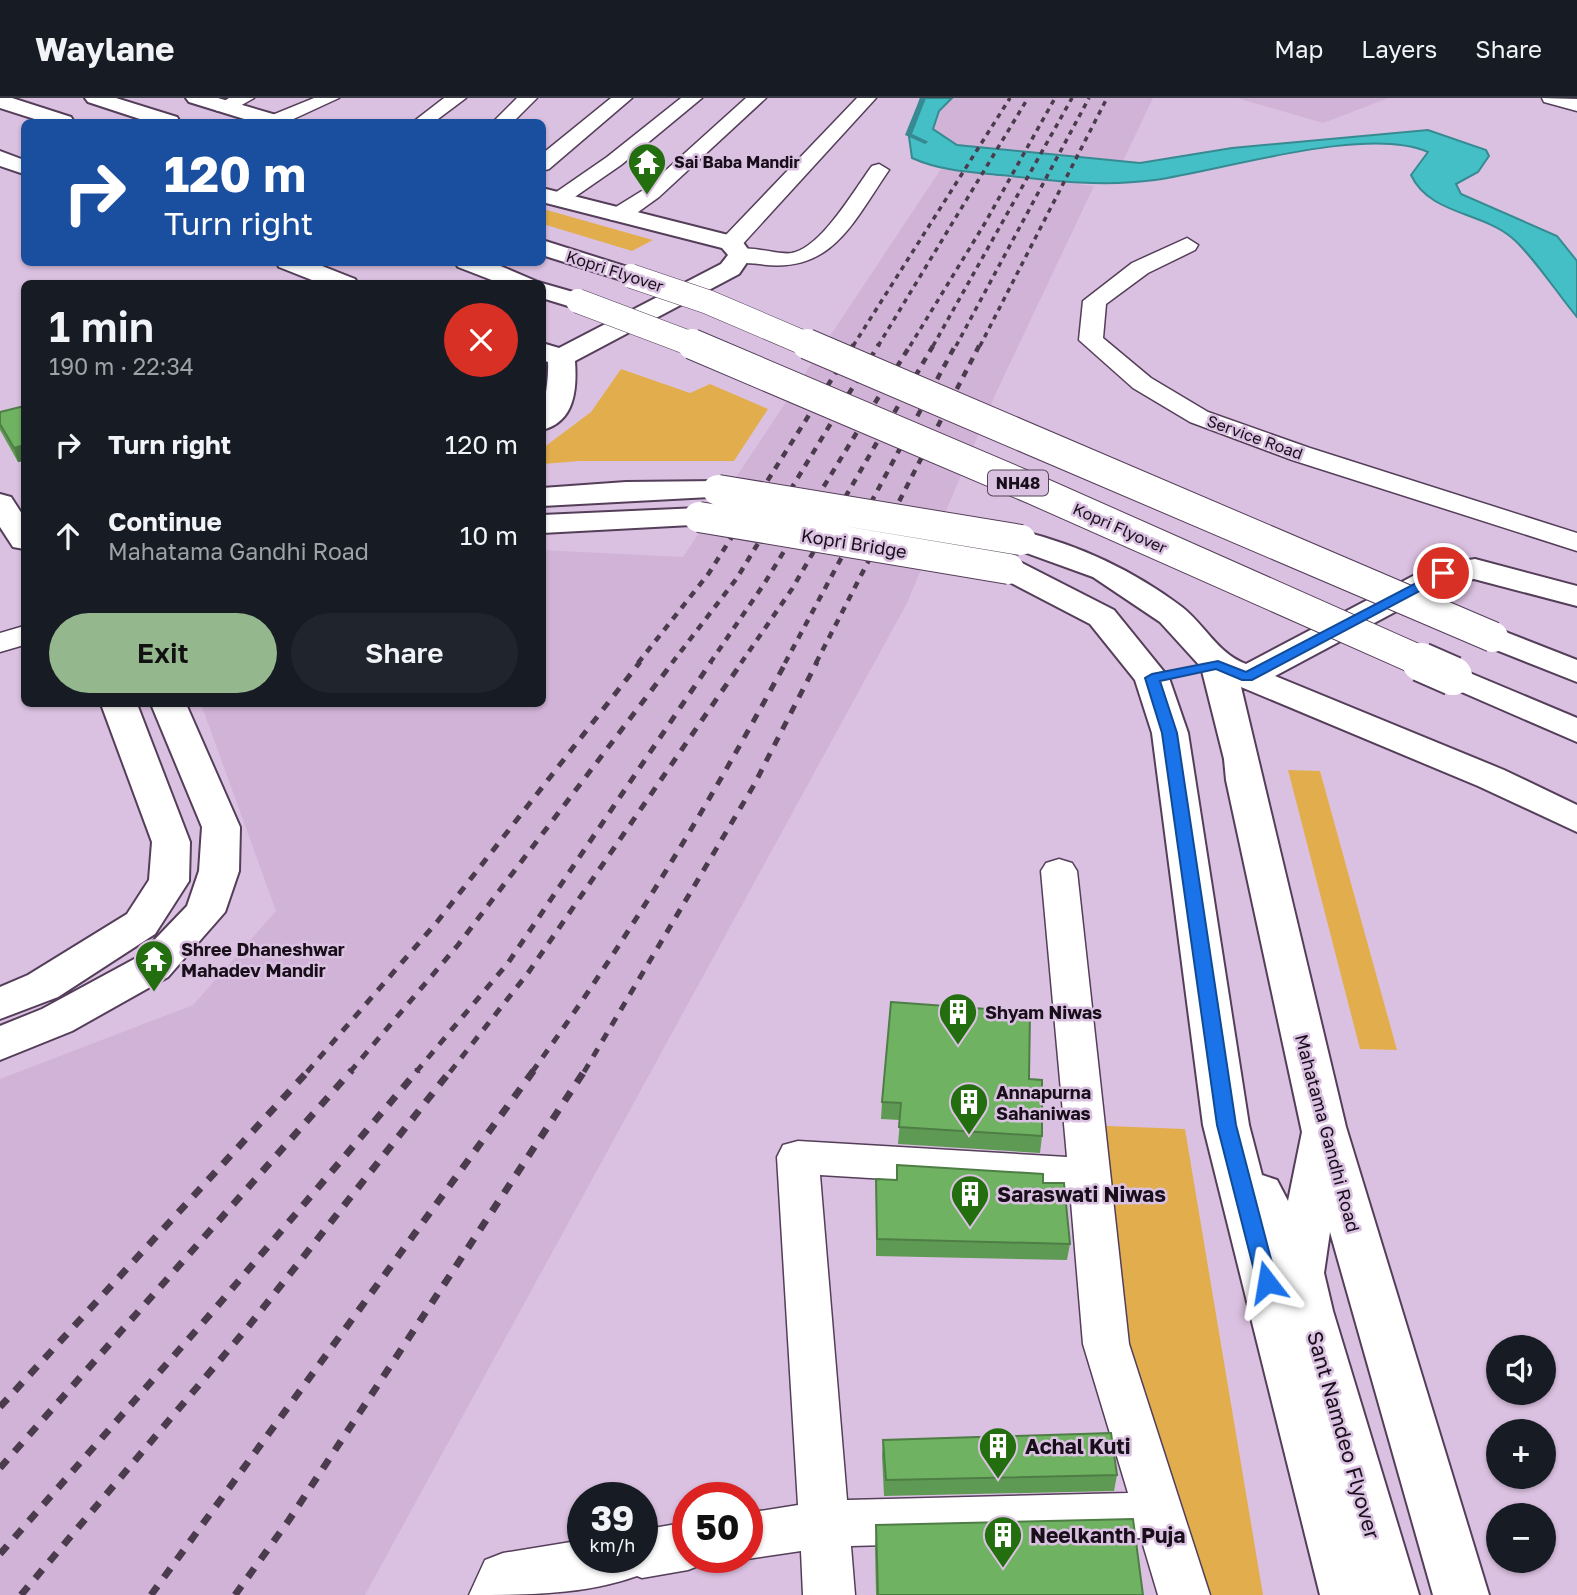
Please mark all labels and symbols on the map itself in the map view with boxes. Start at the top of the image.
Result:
temple icon: Sai Baba Mandir [626,141,668,196]
place label: Sai Baba Mandir [674,152,800,172]
street label: Kopri Flyover [564,246,666,296]
street label: Service Road [1204,410,1306,464]
road number: NH48 [988,470,1048,496]
street label: Kopri Flyover [1070,498,1170,558]
street label: Kopri Bridge [800,524,908,562]
pin [1413,543,1473,603]
temple icon: Shree Dhaneshwar Mahadev Mandir [133,938,175,993]
place label: Shree Dhaneshwar Mahadev Mandir [181,938,345,981]
building icon: Shyam Niwas [937,991,979,1046]
place label: Shyam Niwas [985,1001,1102,1023]
street label: Mahatama Gandhi Road [1291,1032,1365,1234]
building icon: Annapurna Sahaniwas [948,1081,990,1136]
place label: Annapurna Sahaniwas [996,1081,1091,1124]
building icon: Saraswati Niwas [949,1173,991,1228]
place label: Saraswati Niwas [997,1181,1166,1207]
position arrow [1230,1245,1304,1319]
street label: Sant Namdeo Flyover [1302,1328,1386,1542]
building icon: Achal Kuti [977,1425,1019,1480]
place label: Achal Kuti [1025,1433,1131,1459]
speed limit sign: 50 [672,1482,763,1573]
building icon: Neelkanth Puja [982,1514,1024,1569]
place label: Neelkanth Puja [1030,1522,1185,1548]

